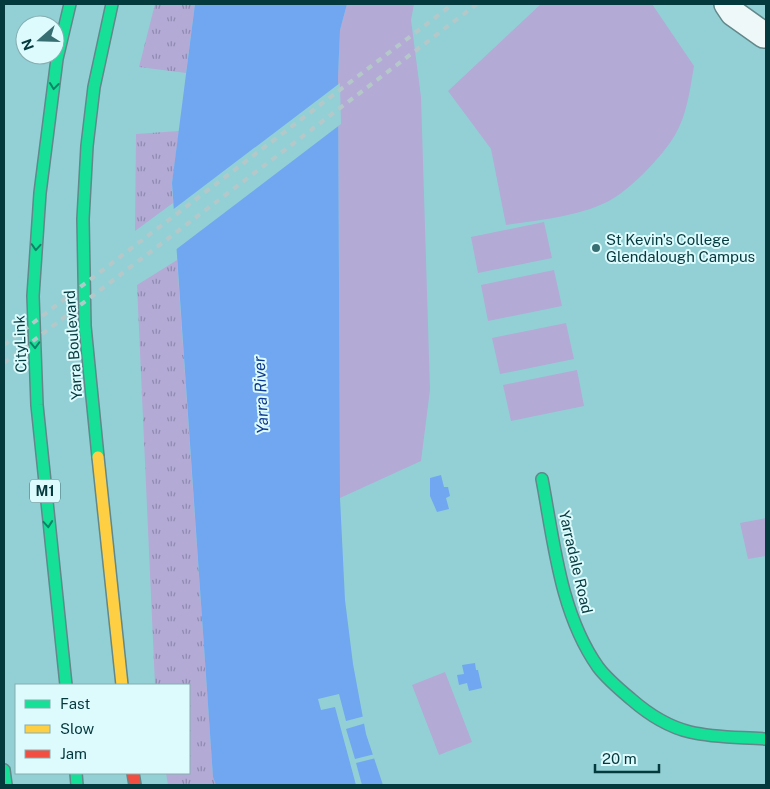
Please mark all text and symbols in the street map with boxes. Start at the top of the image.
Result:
north arrow [15,15,65,65]
text: N [18,37,37,52]
one-way arrow [49,82,60,90]
place label: St Kevin's College Glendalough Campus [606,231,755,265]
marker: St Kevin's College Glendalough Campus [590,242,602,254]
one-way arrow [31,243,42,251]
street label: Yarra Boulevard [61,289,85,401]
street label: CityLink [11,315,29,373]
one-way arrow [29,341,40,349]
water label: Yarra River [249,355,273,434]
road number: M1 [30,480,60,502]
street label: Yarradale Road [556,509,596,615]
one-way arrow [42,520,53,528]
legend [15,684,190,774]
text: Fast [60,695,90,712]
text: Slow [60,720,95,737]
scale bar [595,742,659,774]
text: Jam [60,745,87,762]
text: 20 m [602,750,637,767]

